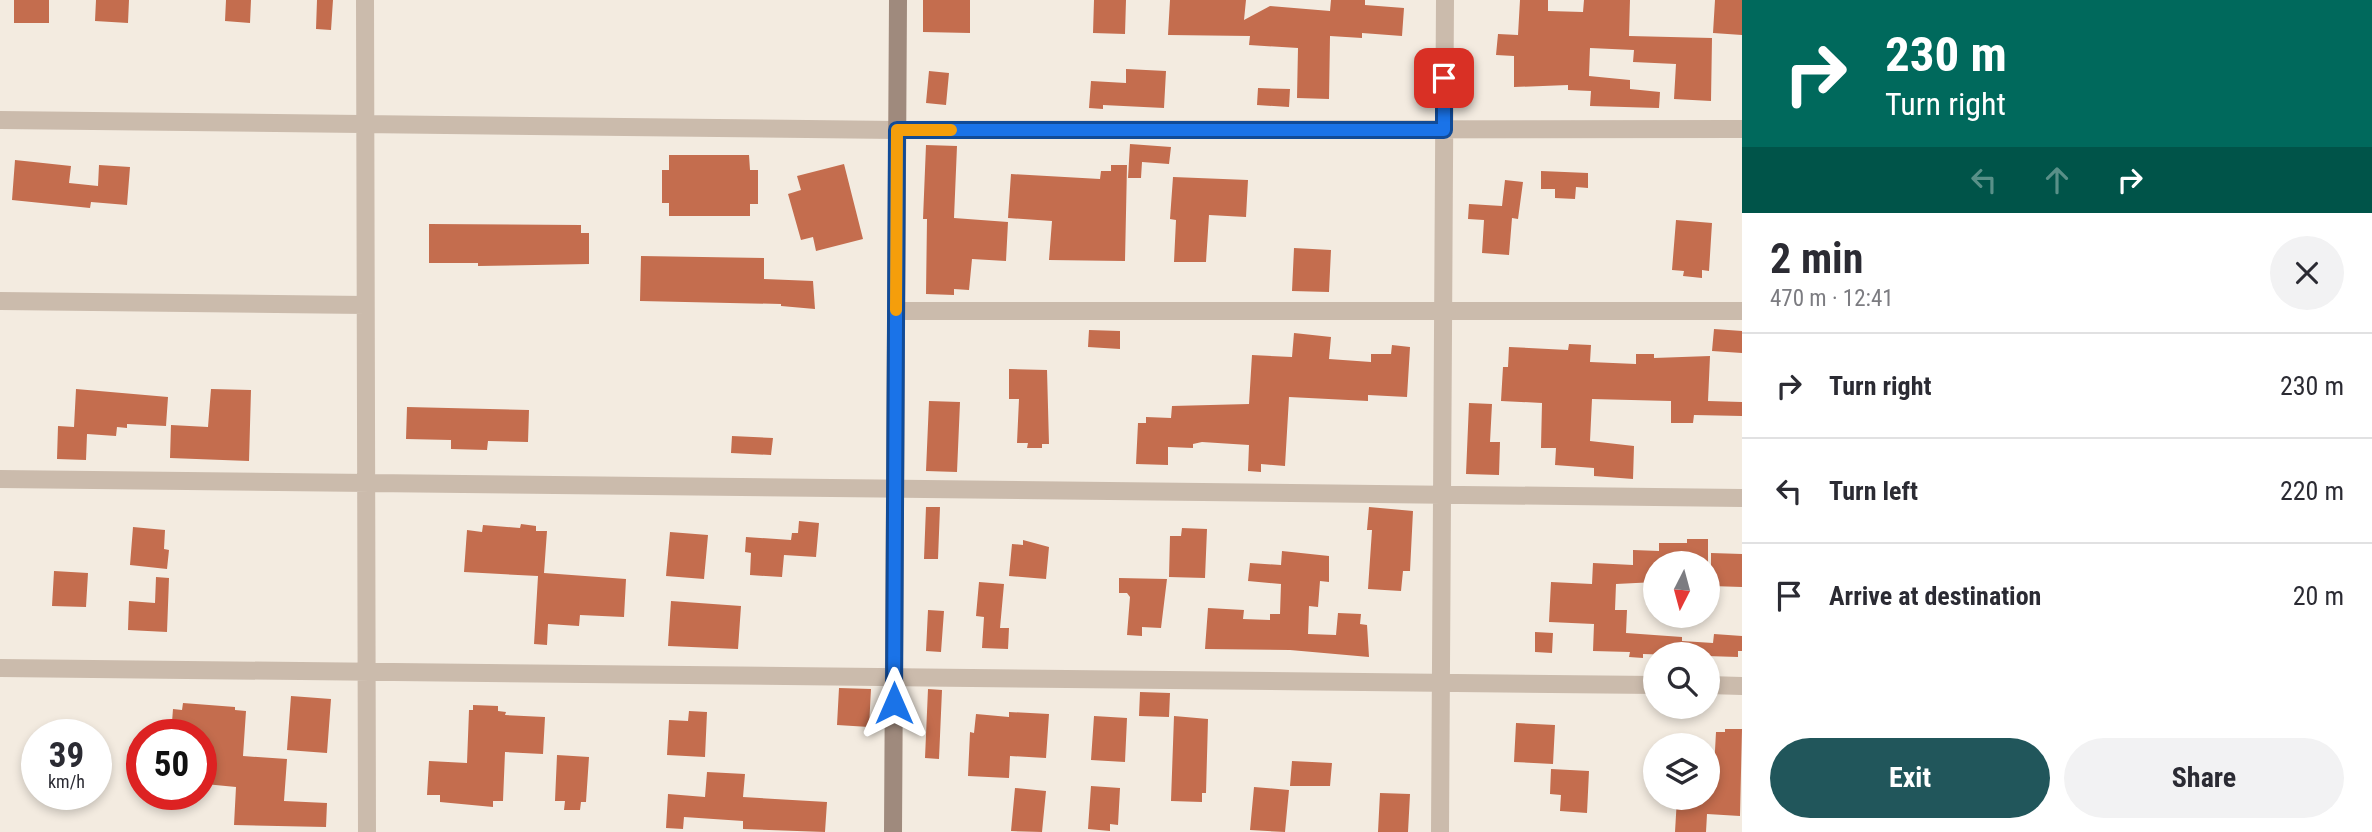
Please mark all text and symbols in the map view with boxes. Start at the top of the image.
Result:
text: 230 m [1885,26,2007,83]
icon: right [1770,28,1861,119]
pin [1414,48,1474,108]
icon: arrive [1425,59,1463,97]
text: Turn right [1885,85,2006,123]
icon: left [1965,161,2003,199]
icon: ahead [2038,161,2076,199]
icon: right [2111,161,2149,199]
text: 2 min [1770,234,1863,283]
button: close [2270,236,2344,310]
text: 470 m · 12:41 [1770,285,1894,312]
icon: right [1770,367,1808,405]
text: Turn right [1829,371,1931,401]
text: 230 m [2280,371,2344,401]
icon: left [1770,472,1808,510]
text: Turn left [1829,476,1918,506]
text: 220 m [2280,476,2344,506]
north arrow [1643,551,1720,628]
map controls [1643,551,1720,810]
icon: arrive [1770,577,1808,615]
text: Arrive at destination [1829,581,2041,611]
text: 20 m [2293,581,2344,611]
button: search [1643,642,1720,719]
position arrow [857,666,931,740]
speed limit sign: 50 [126,719,217,810]
button: layers [1643,733,1720,810]
text: 39 [49,735,84,776]
button: Exit [1770,738,2050,818]
button: Share [2064,738,2344,818]
text: km/h [48,771,85,792]

